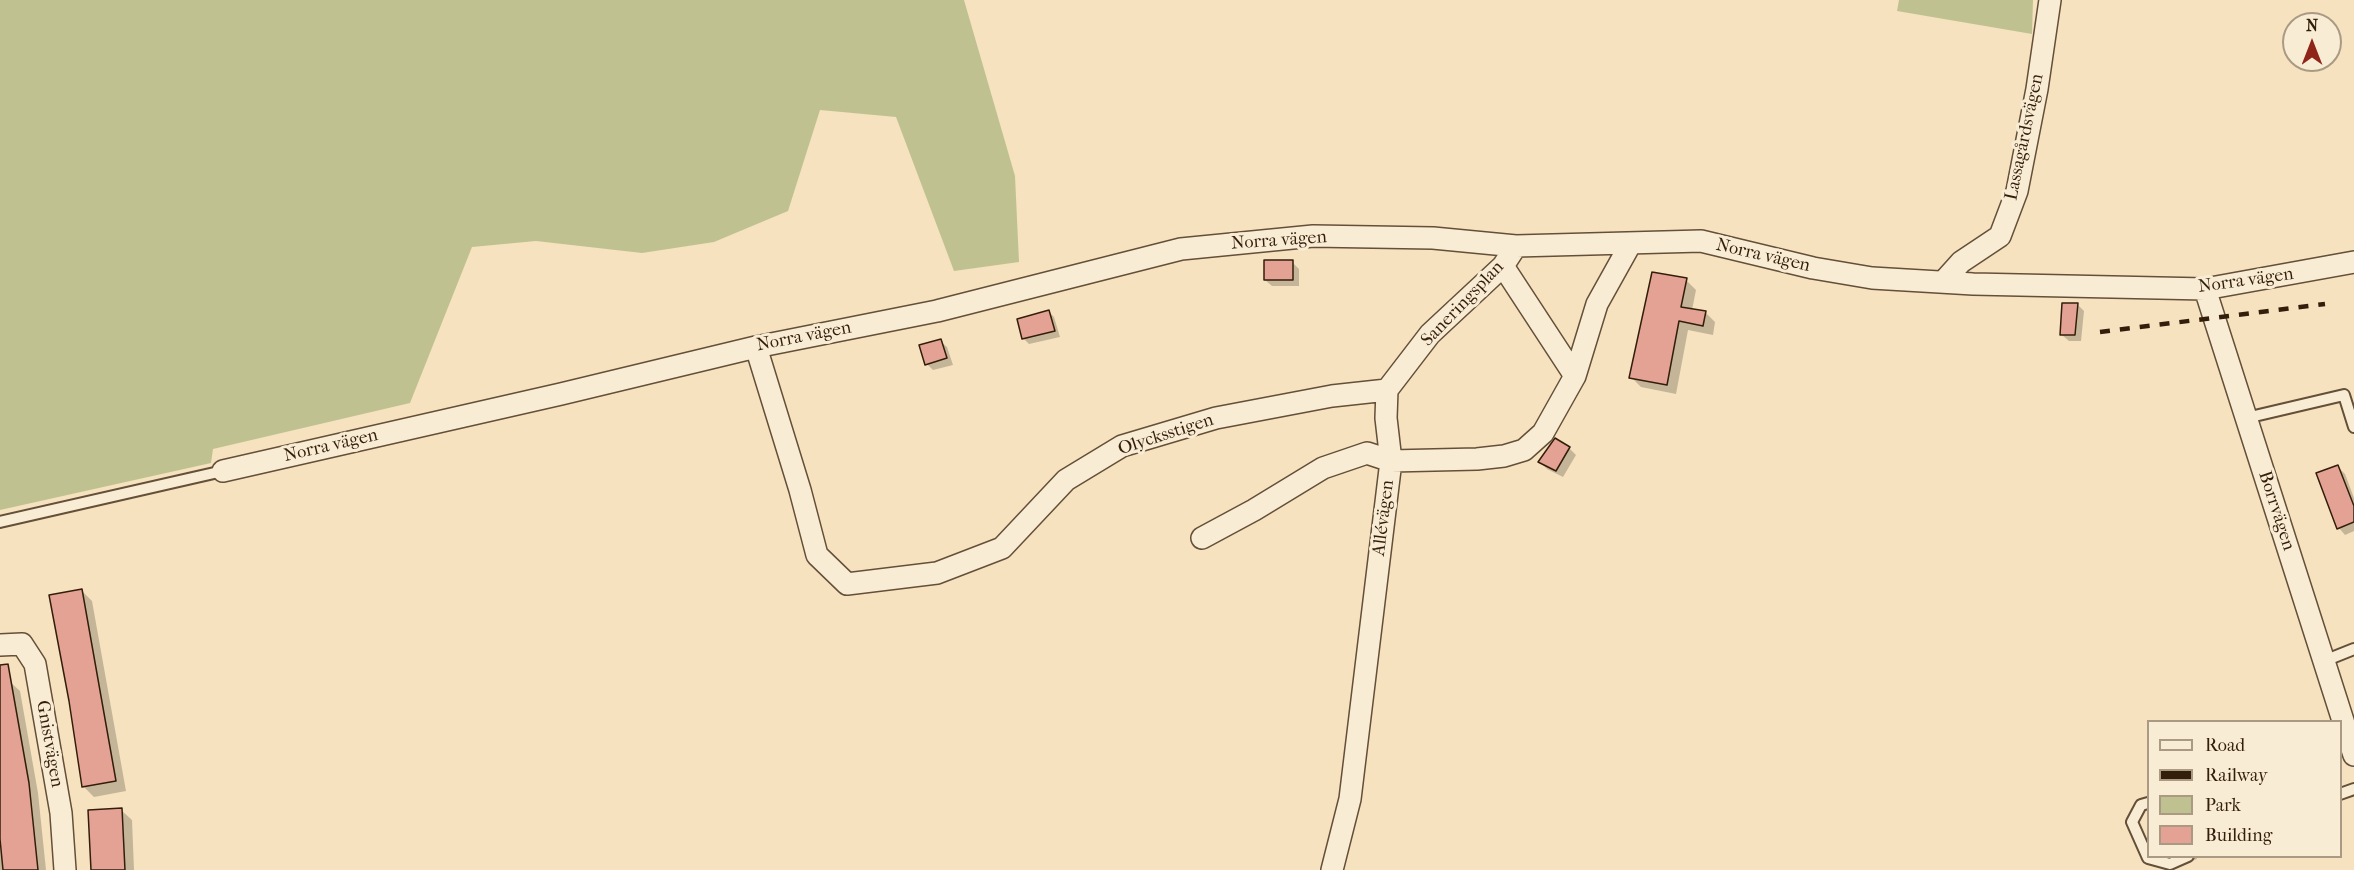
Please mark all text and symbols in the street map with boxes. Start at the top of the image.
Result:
north arrow [2282,12,2342,72]
text: N [2306,16,2318,35]
street label: Lassagårdsvägen [2001,72,2049,202]
street label: Norra vägen [1230,227,1328,255]
street label: Norra vägen [1714,235,1812,277]
street label: Saneringsplan [1417,257,1509,351]
street label: Norra vägen [2197,264,2295,298]
street label: Norra vägen [755,317,853,357]
street label: Olycksstigen [1116,409,1216,461]
street label: Norra vägen [282,425,380,467]
street label: Borrvägen [2253,469,2299,553]
street label: Allévägen [1369,479,1399,557]
street label: Gnistvägen [31,699,67,789]
legend [2147,720,2342,858]
text: Road [2205,735,2245,756]
text: Railway [2205,765,2268,786]
text: Park [2205,795,2241,816]
text: Building [2205,825,2272,846]

